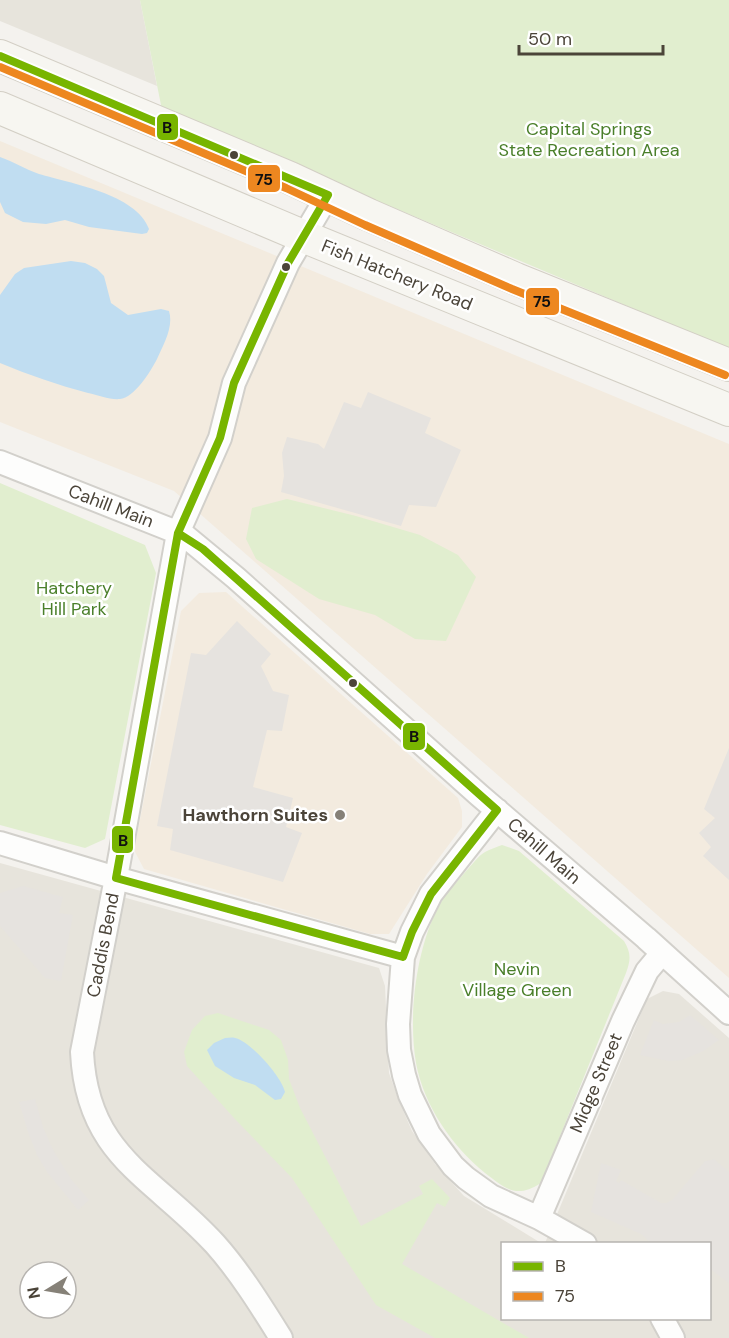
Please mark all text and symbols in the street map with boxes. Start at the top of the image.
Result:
scale bar [519,18,663,56]
text: 50 m [528,27,572,51]
line badge: B [156,113,179,141]
text: B [162,117,172,138]
park label: Capital Springs State Recreation Area [498,117,680,162]
unlabelled marker [228,149,240,161]
line badge: 75 [247,164,281,193]
text: 75 [255,169,273,190]
street label: Fish Hatchery Road [318,234,476,316]
unlabelled marker [280,261,292,273]
line badge: 75 [525,287,560,316]
text: 75 [533,291,551,312]
street label: Cahill Main [65,479,157,533]
park label: Hatchery Hill Park [36,576,112,621]
unlabelled marker [347,677,359,689]
line badge: B [402,722,426,751]
text: B [409,726,419,747]
place label: Hawthorn Suites [182,803,328,827]
marker: Hawthorn Suites [333,808,347,822]
street label: Cahill Main [502,812,586,890]
line badge: B [111,825,134,854]
text: B [118,830,128,851]
street label: Caddis Bend [81,891,125,999]
park label: Nevin Village Green [462,957,572,1002]
street label: Midge Street [564,1029,628,1137]
legend [501,1242,711,1320]
text: B [555,1254,566,1278]
north arrow [18,1260,78,1320]
text: 75 [555,1284,575,1308]
text: N [22,1285,45,1300]

